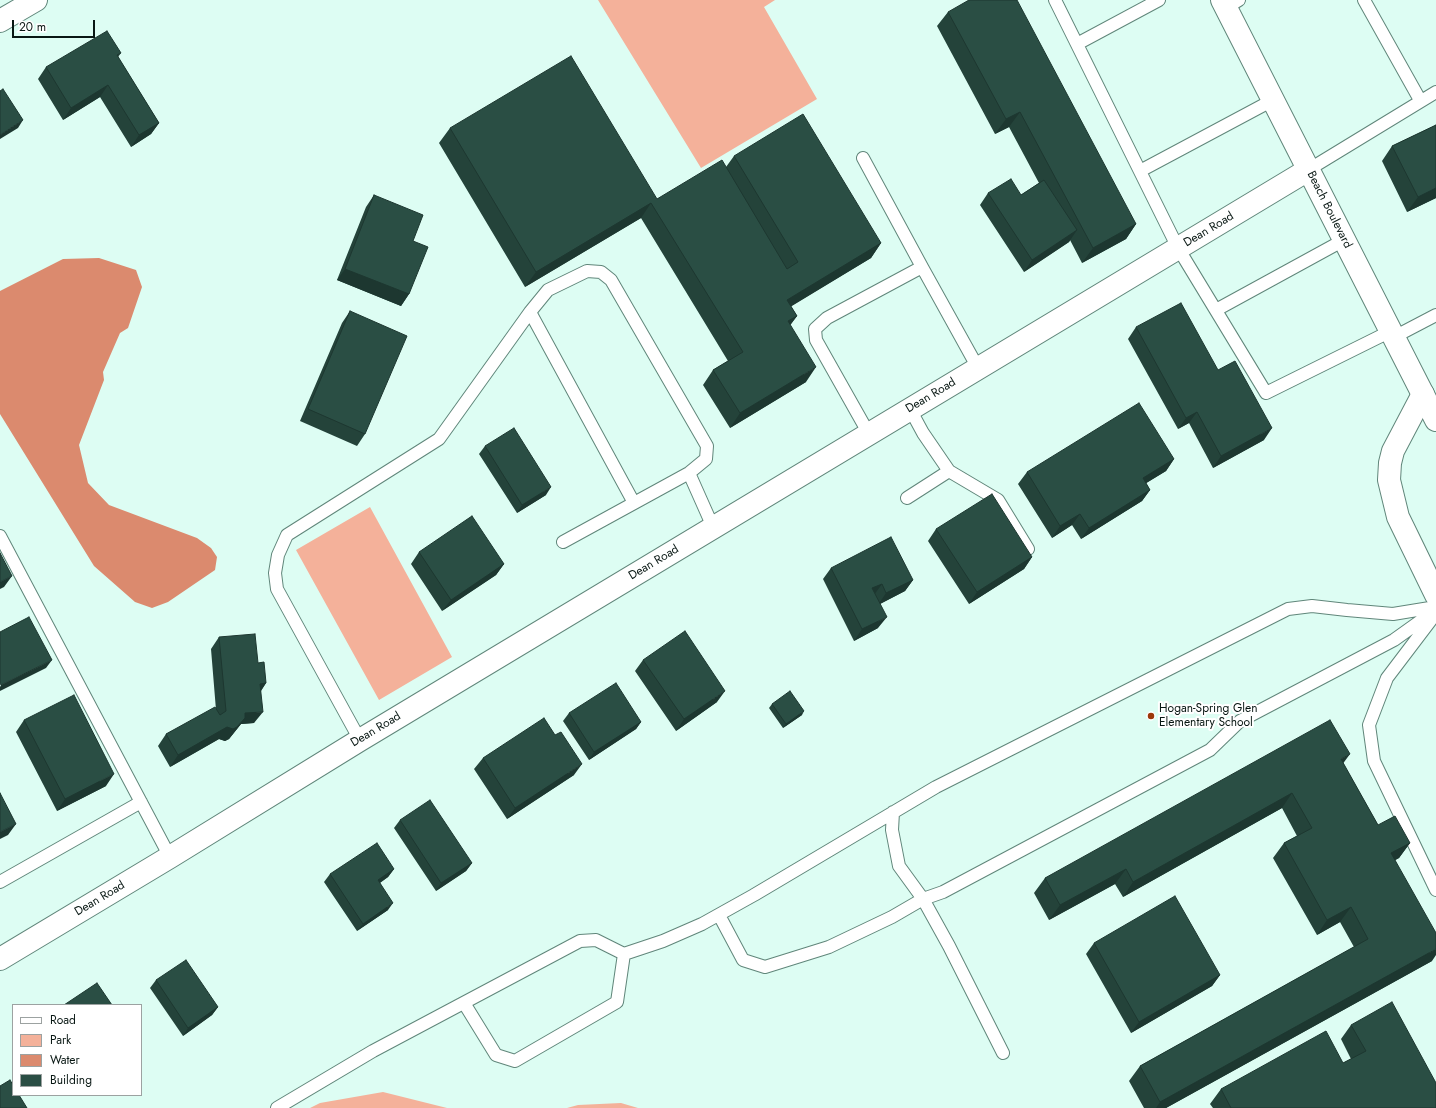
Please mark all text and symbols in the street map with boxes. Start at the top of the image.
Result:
scale bar [14,12,97,38]
text: 20 m [19,18,46,36]
street label: Beach Boulevard [1303,169,1355,251]
street label: Dean Road [1181,209,1237,251]
street label: Dean Road [903,375,959,417]
street label: Dean Road [626,542,682,584]
place label: Hogan-Spring Glen Elementary School [1159,702,1257,730]
street label: Dean Road [348,709,404,751]
marker: Hogan-Spring Glen Elementary School [1146,711,1156,721]
street label: Dean Road [72,878,128,920]
legend [12,1004,142,1096]
text: Road [50,1011,76,1029]
text: Park [50,1031,71,1049]
text: Water [50,1051,80,1069]
text: Building [50,1071,92,1089]

